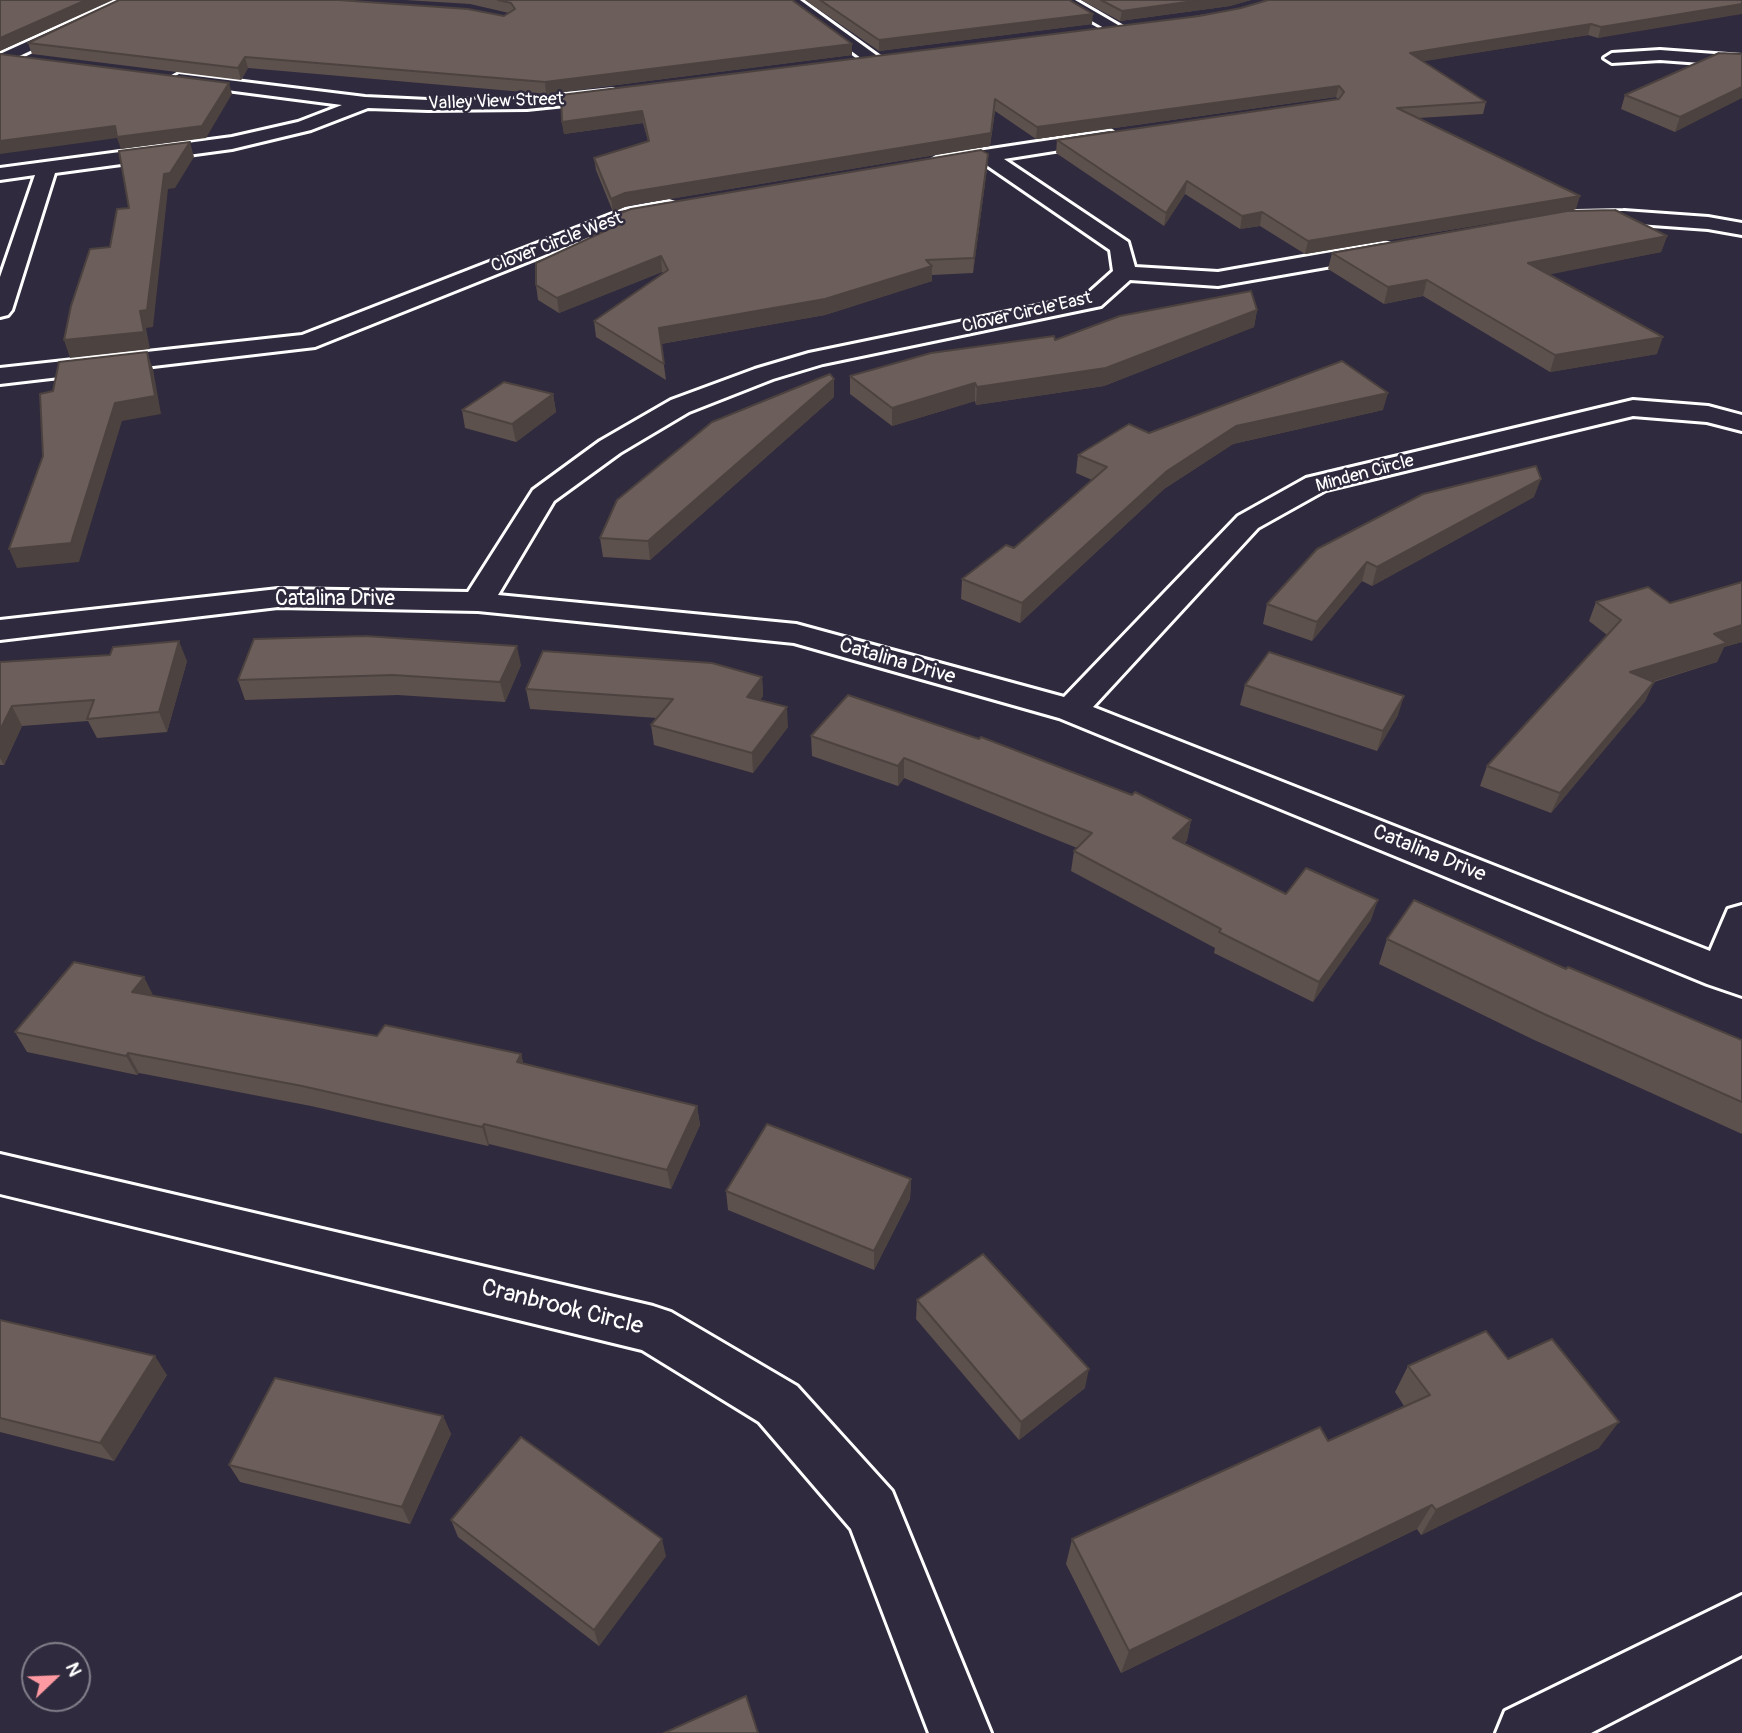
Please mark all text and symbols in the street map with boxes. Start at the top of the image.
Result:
street label: Valley View Street [428,89,564,115]
street label: Clover Circle West [488,208,626,278]
street label: Clover Circle East [960,288,1094,338]
street label: Minden Circle [1314,451,1416,497]
street label: Catalina Drive [275,587,395,613]
street label: Catalina Drive [836,633,958,691]
street label: Catalina Drive [1369,820,1489,888]
street label: Cranbrook Circle [478,1274,646,1342]
north arrow [21,1642,91,1712]
text: N [60,1659,87,1680]

